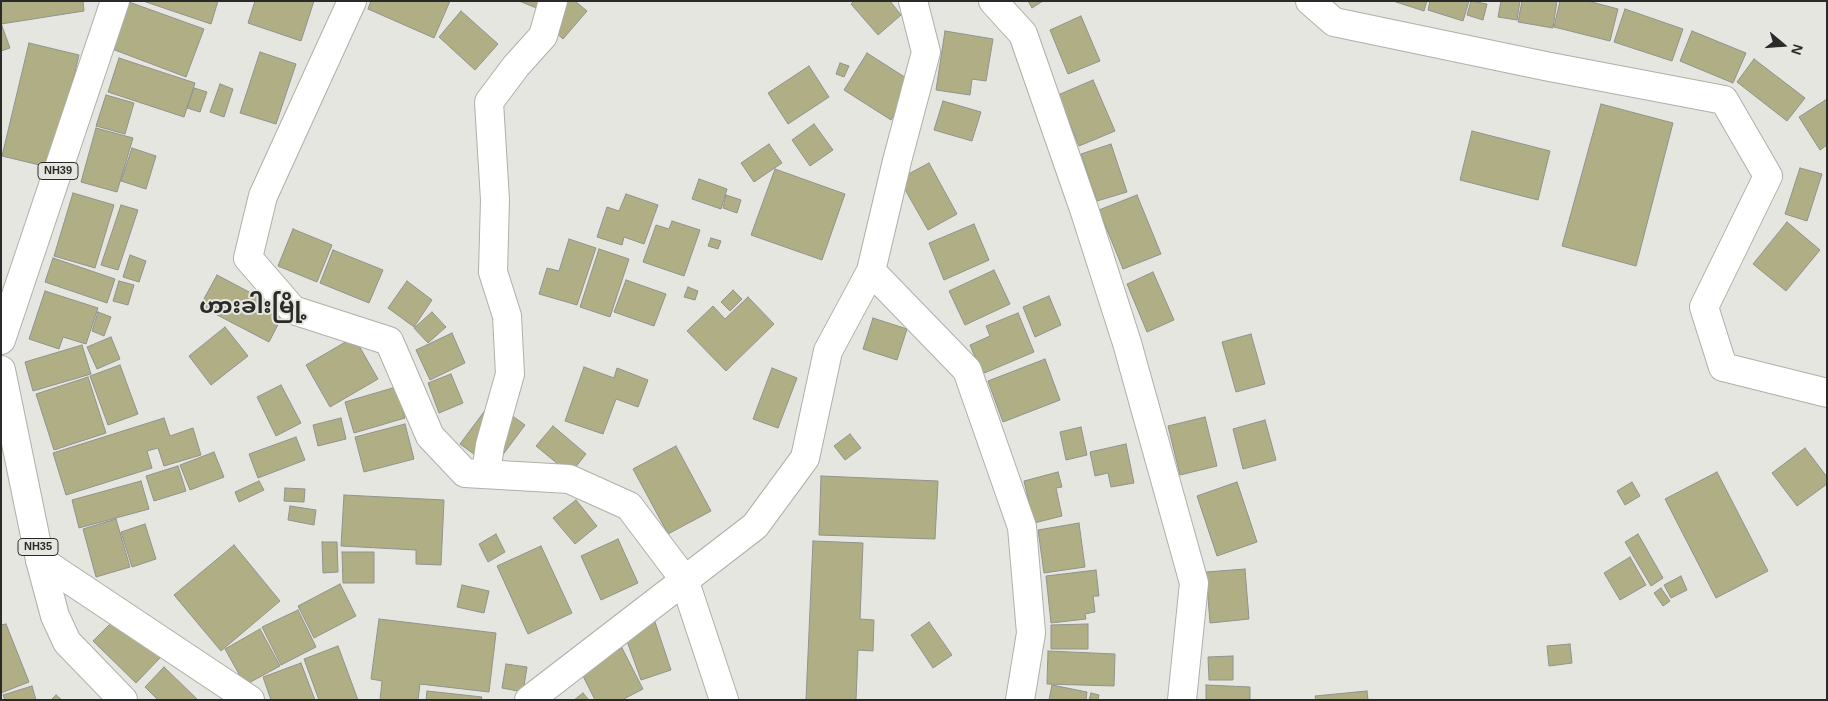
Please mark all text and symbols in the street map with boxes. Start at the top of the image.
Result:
north arrow [1758,20,1808,70]
text: N [1788,42,1806,57]
road number: NH39 [38,162,78,180]
district label: ဟားခါးမြို့ [199,294,307,320]
road number: NH35 [18,538,58,556]

